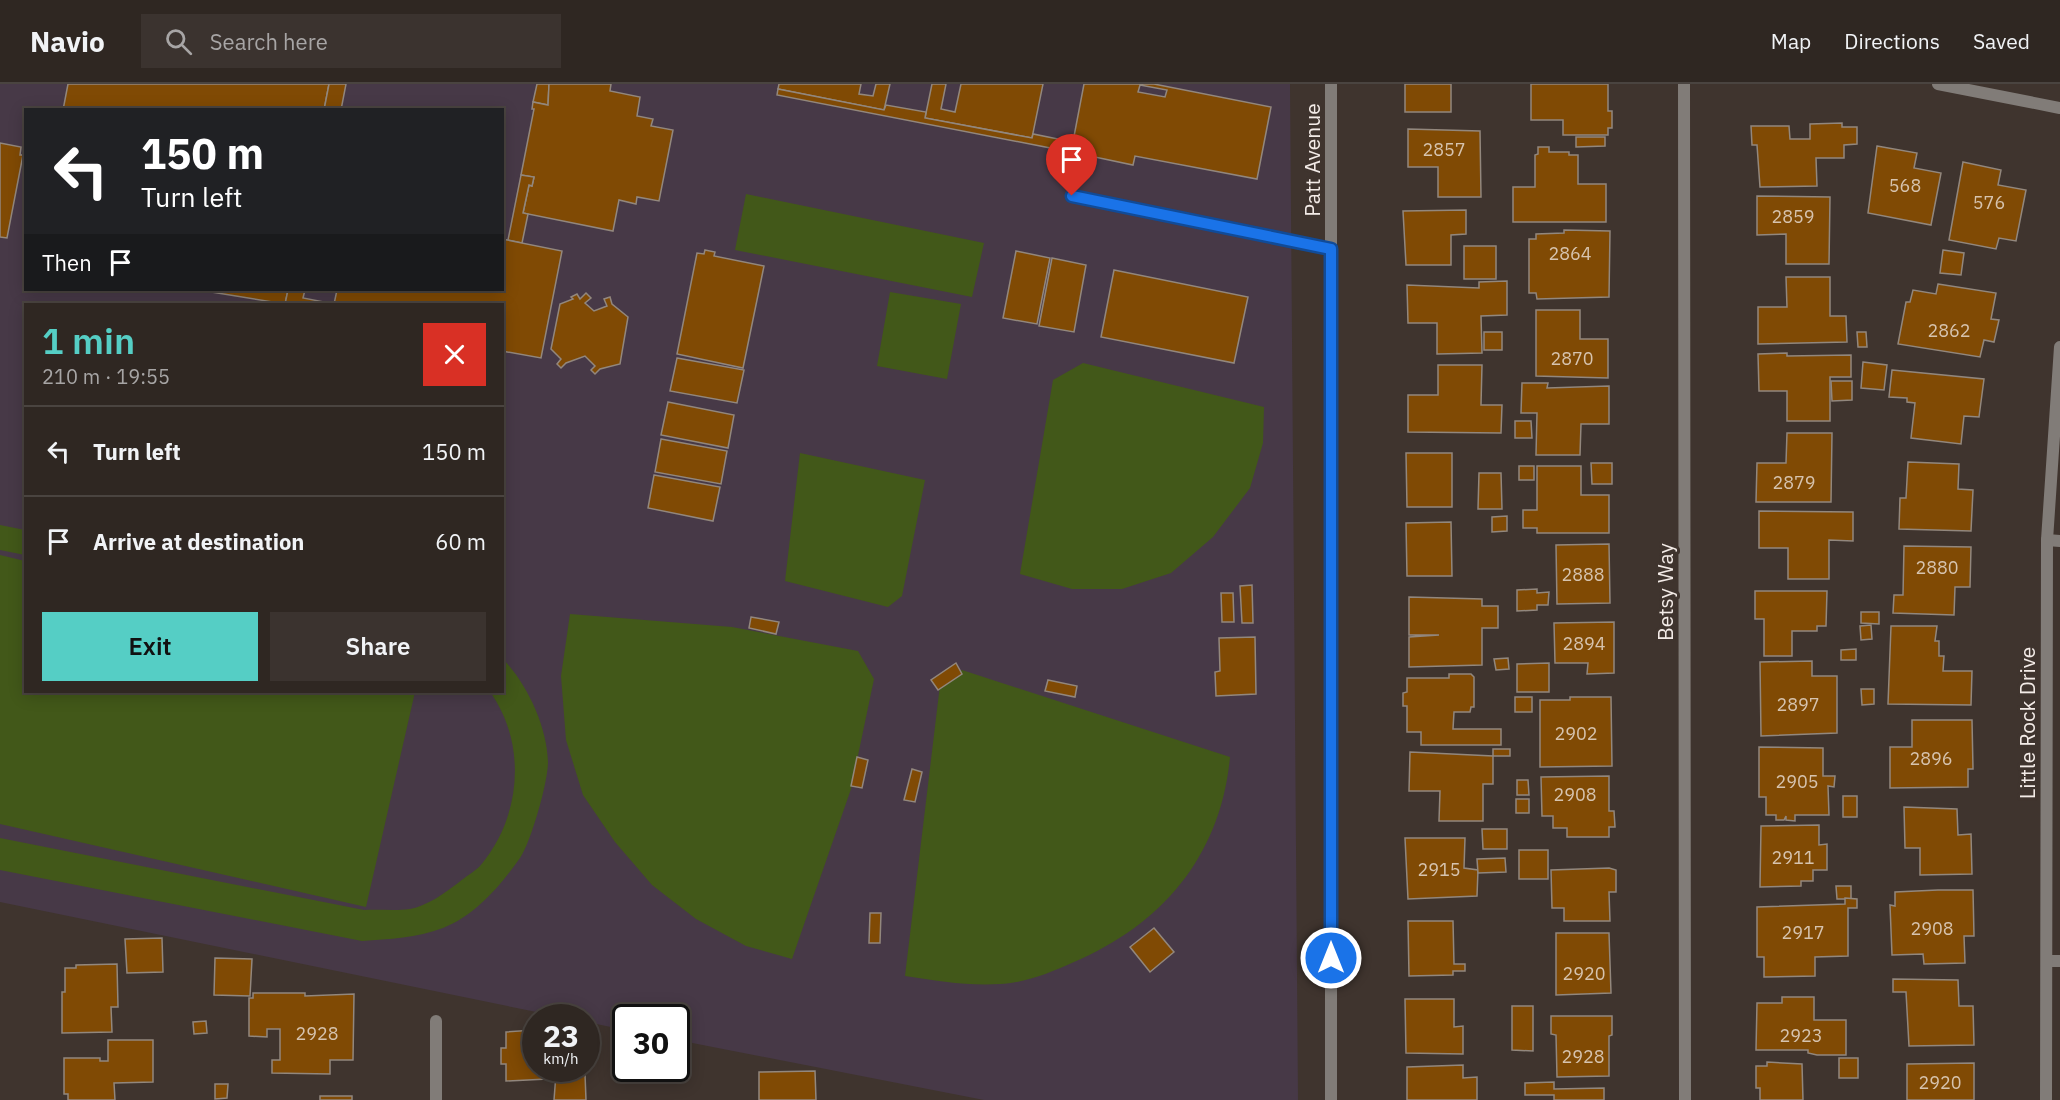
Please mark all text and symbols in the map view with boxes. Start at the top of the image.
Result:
search box [141,14,561,68]
text: Navio [30,23,105,60]
icon: search [162,25,195,58]
text: Search here [210,27,328,56]
text: Map [1771,27,1811,55]
text: Directions [1844,27,1940,55]
text: Saved [1973,27,2030,55]
street label: Patt Avenue [1298,103,1326,217]
text: 150 m [141,126,264,181]
icon: left [42,132,120,210]
pin [1046,134,1097,196]
house number: 2857 [1422,138,1466,161]
icon: arrive [1055,143,1088,176]
house number: 568 [1889,174,1921,197]
text: Turn left [141,179,242,214]
house number: 576 [1973,191,2005,214]
house number: 2859 [1771,205,1815,228]
house number: 2864 [1548,242,1592,265]
icon: arrive [104,246,137,279]
text: Then [42,248,92,277]
text: 1 min [42,317,135,364]
house number: 2862 [1927,319,1971,342]
button: close [423,323,486,386]
house number: 2870 [1550,347,1594,370]
text: 210 m · 19:55 [42,363,170,390]
icon: left [42,435,75,468]
text: Turn left [93,437,181,466]
text: 150 m [422,437,486,466]
house number: 2879 [1772,471,1816,494]
icon: arrive [42,525,75,558]
text: Arrive at destination [93,527,304,556]
text: 60 m [435,527,486,556]
street label: Betsy Way [1651,542,1679,641]
house number: 2880 [1915,556,1959,579]
house number: 2888 [1561,563,1605,586]
button: Exit [42,612,258,681]
button: Share [270,612,486,681]
house number: 2894 [1562,632,1606,655]
street label: Little Rock Drive [2013,647,2041,799]
house number: 2897 [1776,693,1820,716]
house number: 2902 [1554,722,1598,745]
house number: 2896 [1909,747,1953,770]
house number: 2905 [1775,770,1819,793]
house number: 2908 [1553,783,1597,806]
house number: 2911 [1771,846,1815,869]
house number: 2915 [1417,858,1461,881]
house number: 2908 [1910,917,1954,940]
house number: 2917 [1781,921,1825,944]
position arrow [1299,926,1363,990]
house number: 2920 [1562,962,1606,985]
speed limit sign: 30 [612,1004,690,1082]
text: 23 [543,1016,579,1055]
house number: 2928 [295,1022,339,1045]
house number: 2923 [1779,1024,1823,1047]
house number: 2928 [1561,1045,1605,1068]
text: km/h [543,1049,579,1068]
house number: 2920 [1918,1071,1962,1094]

